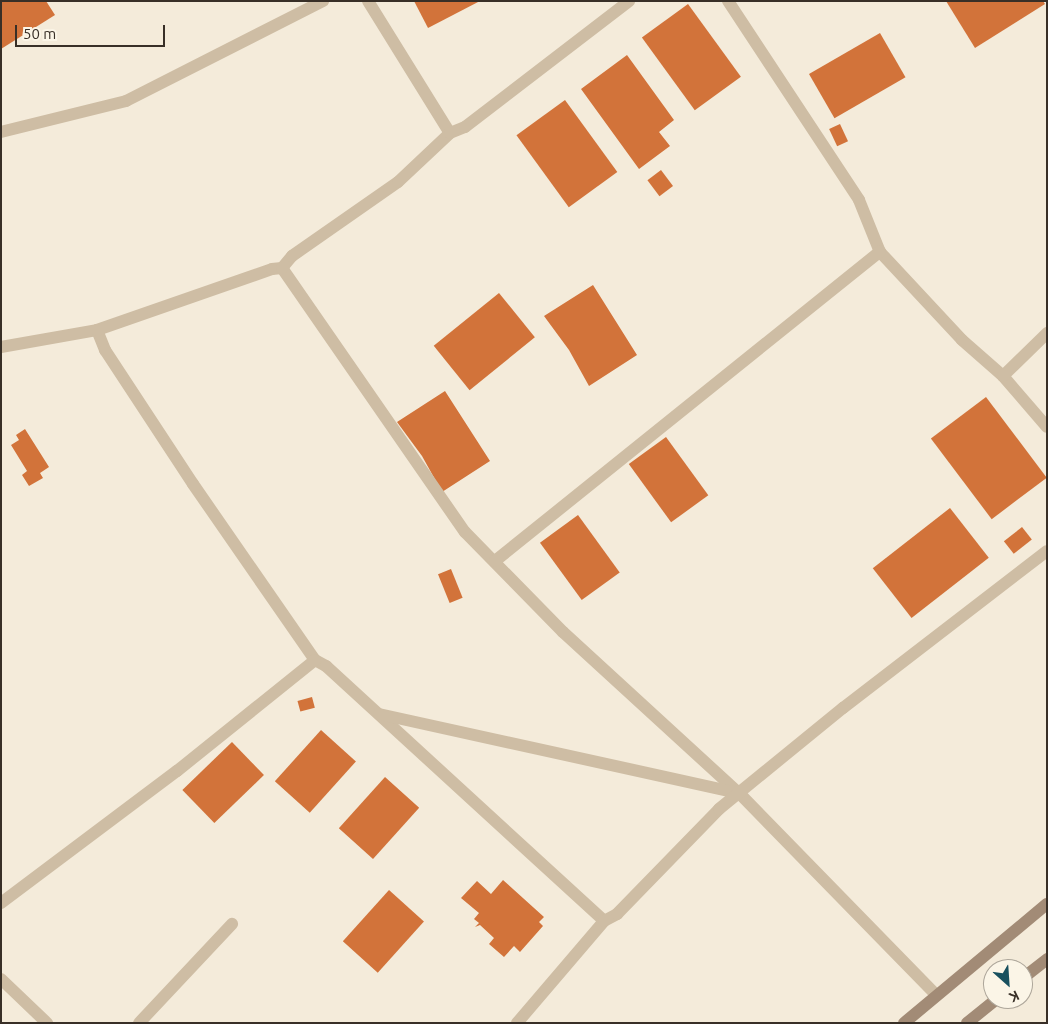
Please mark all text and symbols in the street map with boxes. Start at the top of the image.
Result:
scale bar [18,15,168,47]
text: 50 m [23,25,56,42]
north arrow [983,959,1033,1009]
text: K [1006,987,1022,1006]

